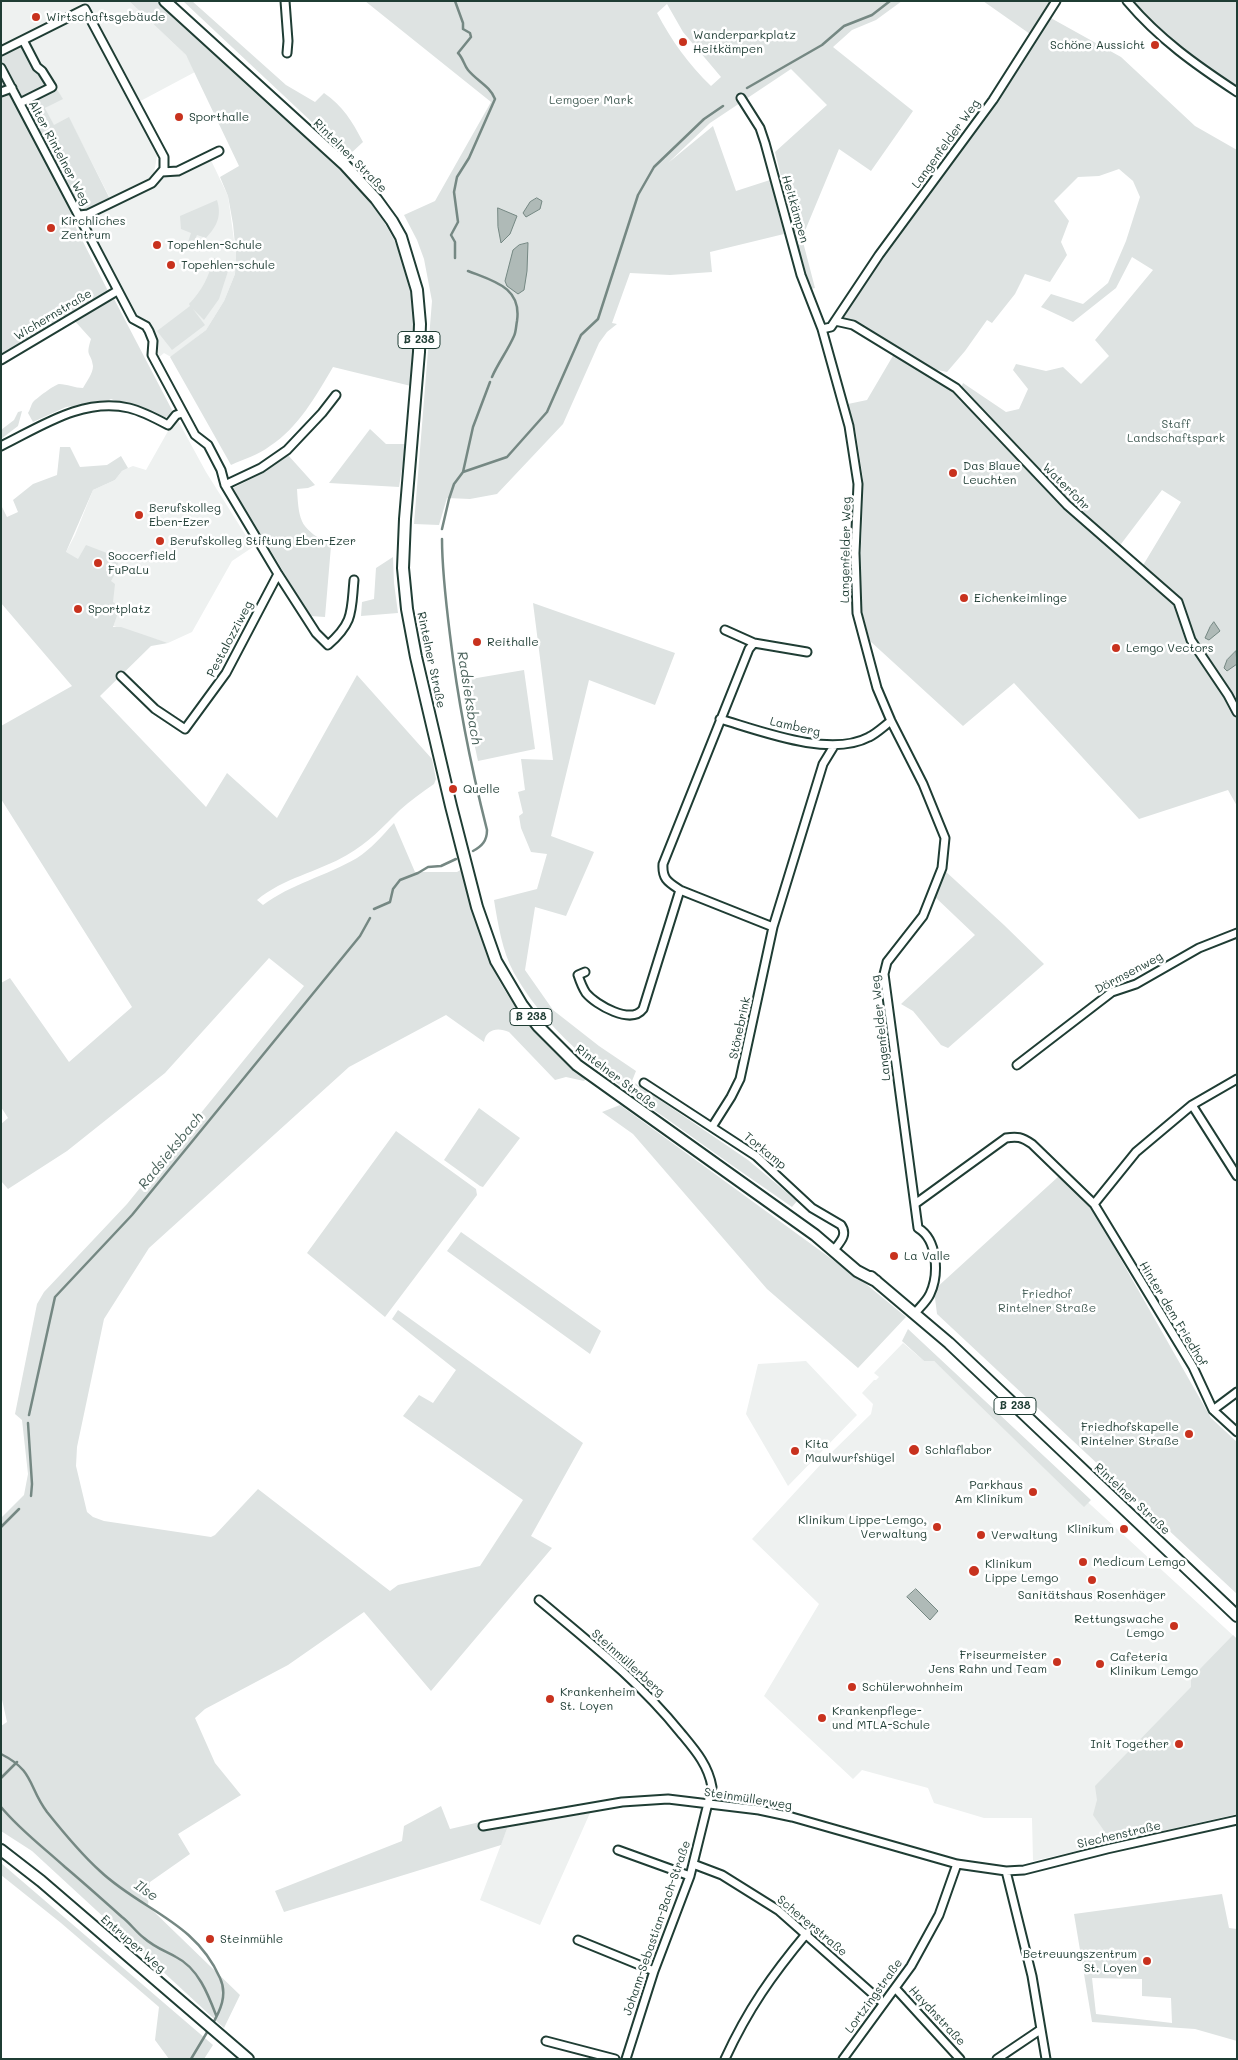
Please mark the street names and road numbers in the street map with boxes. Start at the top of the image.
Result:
street label: Langenfelder Weg [909,97,983,191]
street label: Alter Rintelner Weg [25,98,93,208]
street label: Rintelner Straße [310,116,390,196]
street label: Heitkämpen [778,173,812,245]
street label: Wichernstraße [12,286,94,344]
road number: B 238 [398,332,440,348]
street label: Waterfohr [1039,460,1093,514]
street label: Langenfelder Weg [838,497,854,603]
street label: Pestalozziweg [204,598,256,680]
street label: Rintelner Straße [414,610,448,710]
street label: Lamberg [768,714,822,740]
street label: Dörmsenweg [1093,949,1165,997]
street label: Langenfelder Weg [868,974,894,1082]
street label: Stönebrink [726,995,754,1061]
road number: B 238 [510,1009,552,1026]
street label: Rintelner Straße [572,1042,660,1112]
street label: Torkamp [741,1129,789,1173]
street label: Hinter dem Friedhof [1136,1259,1210,1369]
road number: B 238 [994,1398,1036,1414]
street label: Rintelner Straße [1091,1460,1173,1538]
street label: Steinmüllerberg [588,1626,668,1700]
street label: Steinmüllerweg [703,1785,793,1813]
street label: Siechenstraße [1076,1818,1162,1852]
street label: Johann-Sebastian-Bach-Straße [620,1839,694,2017]
street label: Schererstraße [774,1892,850,1960]
street label: Entruper Weg [98,1912,168,1976]
street label: Lortzingstraße [842,1956,906,2036]
street label: Haydnstraße [906,1983,968,2049]

